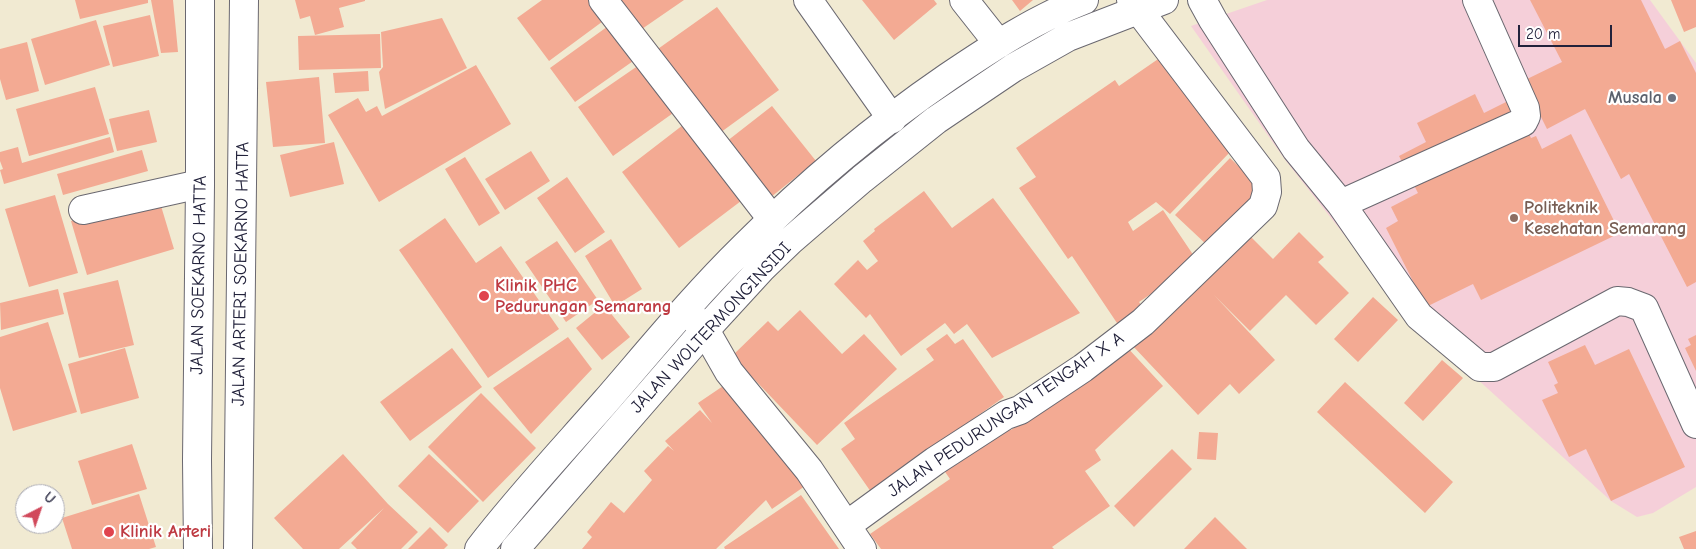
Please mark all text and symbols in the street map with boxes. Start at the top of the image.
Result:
scale bar [1521,15,1615,47]
text: 20 m [1526,25,1560,43]
place label: Musala [1608,87,1662,109]
marker: Musala [1666,92,1678,104]
street label: JALAN ARTERI SOEKARNO HATTA [228,142,254,406]
street label: JALAN SOEKARNO HATTA [186,175,212,375]
place label: Politeknik Kesehatan Semarang [1524,197,1687,240]
marker: Politeknik Kesehatan Semarang [1508,212,1520,224]
street label: JALAN WOLTERMONGINSIDI [626,238,796,418]
place label: Klinik PHC Pedurungan Semarang [495,275,672,318]
marker: Klinik PHC Pedurungan Semarang [477,289,491,303]
street label: JALAN PEDURUNGAN TENGAH X A [884,328,1128,502]
north arrow [15,484,65,534]
text: U [40,489,59,508]
place label: Klinik Arteri [120,521,211,543]
marker: Klinik Arteri [102,525,116,539]

